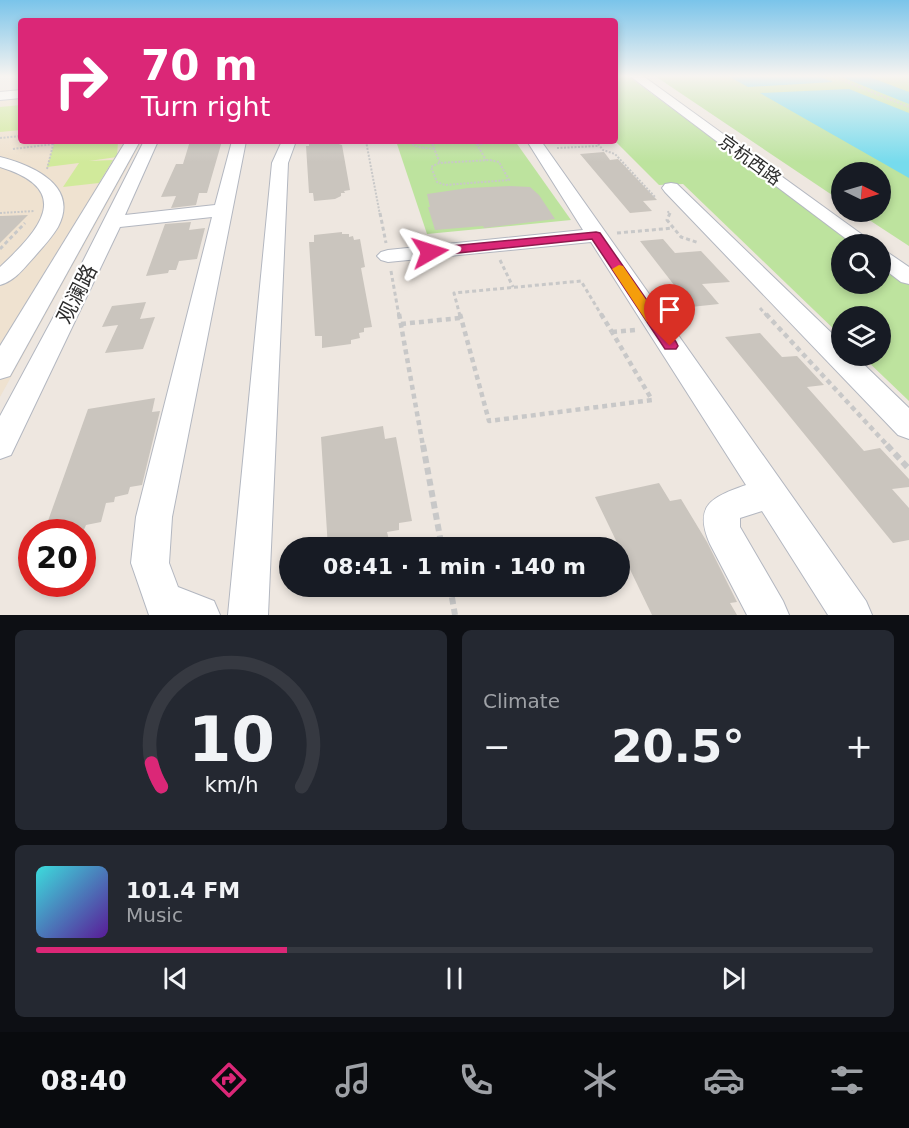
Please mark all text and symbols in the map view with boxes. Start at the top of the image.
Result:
text: 70 m [141,41,258,90]
icon: right [42,42,120,120]
text: Turn right [141,91,270,122]
street label: 京杭西路 [715,130,786,189]
north arrow [831,162,891,222]
map controls [831,162,891,366]
position arrow [398,220,462,284]
button: search [831,234,891,294]
street label: 观澜路 [52,260,102,328]
pin [644,284,695,346]
icon: arrive [653,293,686,326]
button: layers [831,306,891,366]
speed limit sign: 20 [18,519,96,597]
text: 08:41 · 1 min · 140 m [323,554,586,579]
text: Climate [483,689,560,713]
text: 10 [188,703,274,776]
text: 20.5° [611,720,745,773]
text: − [483,727,511,766]
text: + [845,727,873,766]
text: km/h [204,772,258,797]
text: 101.4 FM [126,878,240,903]
text: Music [126,903,183,927]
icon: previous [159,962,192,995]
icon: pause [438,962,471,995]
icon: next [717,962,750,995]
icon: directions [208,1059,250,1101]
icon: music [332,1059,374,1101]
icon: phone [455,1059,497,1101]
icon: climate [579,1059,621,1101]
icon: car [703,1059,745,1101]
icon: filters [826,1059,868,1101]
text: 08:40 [41,1065,127,1096]

